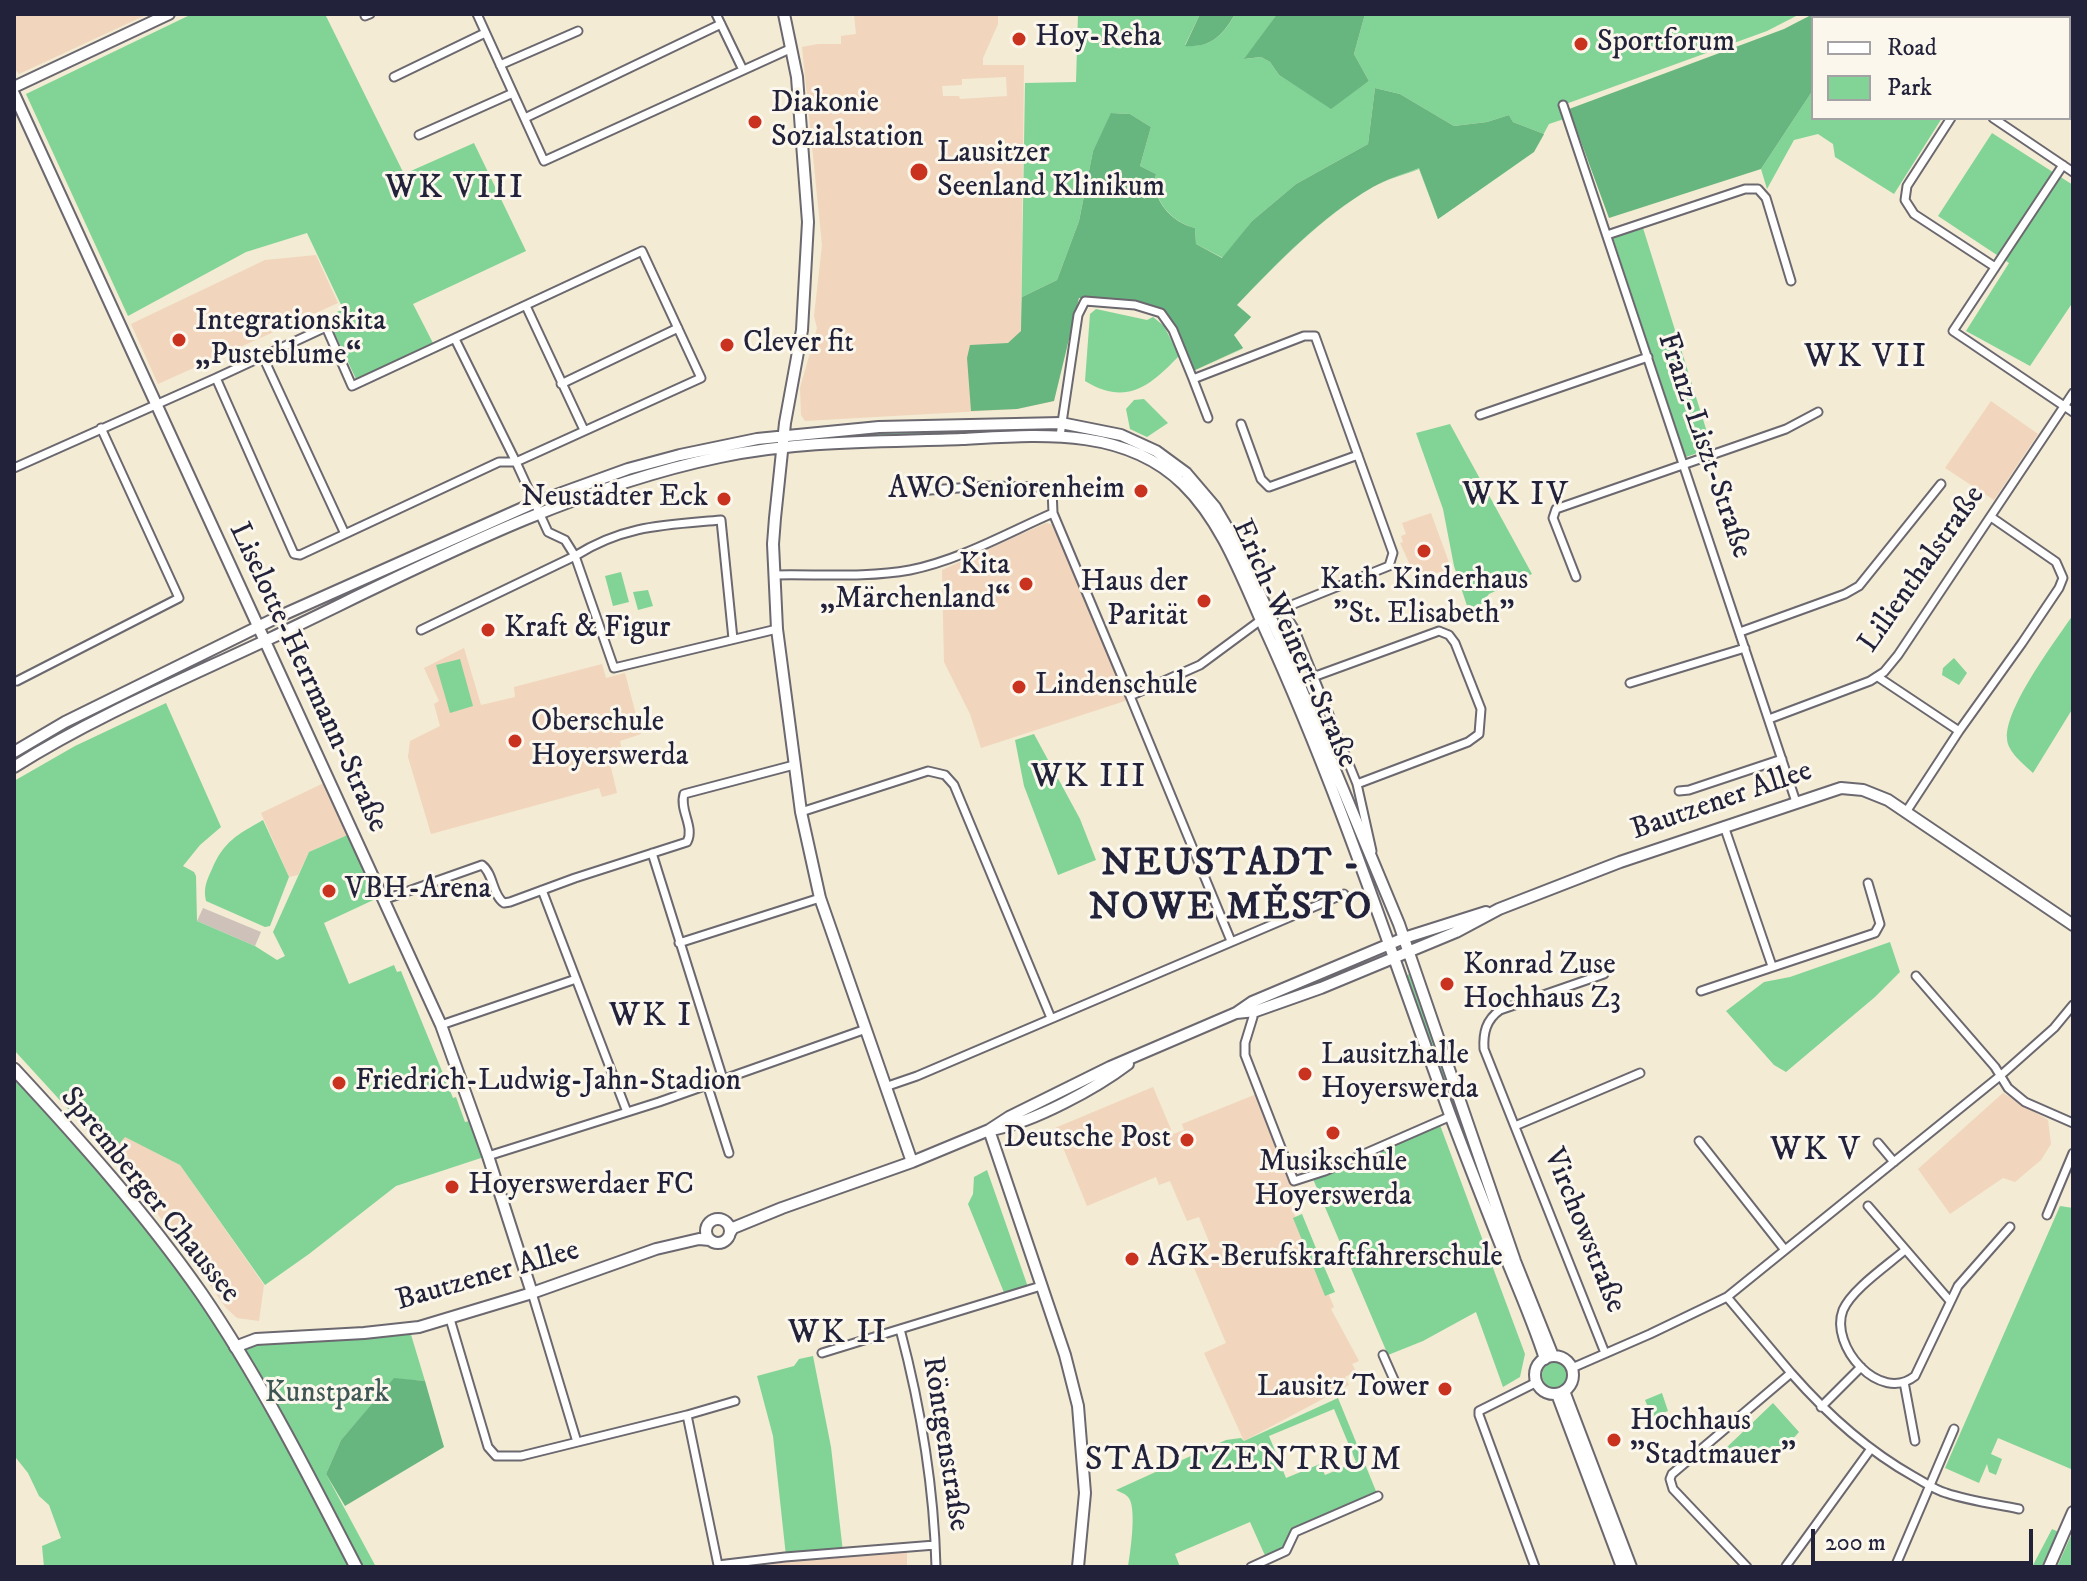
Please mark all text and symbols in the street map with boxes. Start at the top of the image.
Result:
legend [1811,16,2071,120]
place label: Hoy-Reha [1035,21,1161,57]
place label: Sportforum [1597,26,1735,62]
marker: Hoy-Reha [1010,30,1028,48]
text: Road [1887,33,1937,63]
marker: Sportforum [1572,35,1590,53]
text: Park [1887,73,1932,103]
place label: Diakonie Sozialstation [771,87,924,158]
marker: Diakonie Sozialstation [746,113,764,131]
place label: Lausitzer Seenland Klinikum [937,137,1165,208]
marker: Lausitzer Seenland Klinikum [908,161,930,183]
district label: WK VIII [385,170,525,210]
place label: Integrationskita „Pusteblume“ [195,305,386,376]
place label: Clever fit [743,327,854,363]
street label: Franz-Liszt-Straße [1648,329,1758,563]
marker: Integrationskita „Pusteblume“ [170,331,188,349]
marker: Clever fit [718,336,736,354]
district label: WK VII [1804,339,1928,379]
place label: AWO Seniorenheim [888,473,1125,509]
district label: WK IV [1462,477,1570,517]
street label: Lilienthalstraße [1852,480,1994,660]
place label: Neustädter Eck [521,481,708,517]
marker: AWO Seniorenheim [1132,482,1150,500]
marker: Neustädter Eck [715,490,733,508]
street label: Erich-Weinert-Straße [1222,514,1364,774]
street label: Liselotte-Herrmann-Straße [219,518,395,838]
marker: Kath. Kinderhaus "St. Elisabeth" [1415,542,1433,560]
place label: Kita „Märchenland“ [820,549,1010,620]
place label: Kath. Kinderhaus "St. Elisabeth" [1320,564,1528,634]
place label: Haus der Parität [1081,566,1188,636]
marker: Kita „Märchenland“ [1017,575,1035,593]
marker: Haus der Parität [1195,592,1213,610]
place label: Kraft & Figur [504,612,670,648]
marker: Kraft & Figur [479,621,497,639]
place label: Lindenschule [1035,669,1197,705]
marker: Lindenschule [1010,678,1028,696]
place label: Oberschule Hoyerswerda [531,706,688,776]
marker: Oberschule Hoyerswerda [506,732,524,750]
street label: Bautzener Allee [1627,754,1817,850]
district label: WK III [1031,759,1147,799]
district label: NEUSTADT - NOWE MĚSTO [1089,843,1373,932]
place label: VBH-Arena [345,873,491,909]
marker: VBH-Arena [320,882,338,900]
place label: Konrad Zuse Hochhaus Z3 [1463,949,1621,1020]
marker: Konrad Zuse Hochhaus Z3 [1438,975,1456,993]
district label: WK I [609,998,693,1038]
place label: Lausitzhalle Hoyerswerda [1321,1039,1478,1110]
place label: Friedrich-Ludwig-Jahn-Stadion [355,1065,741,1101]
marker: Lausitzhalle Hoyerswerda [1296,1065,1314,1083]
marker: Friedrich-Ludwig-Jahn-Stadion [330,1074,348,1092]
street label: Spremberger Chaussee [51,1081,247,1311]
place label: Deutsche Post [1004,1122,1171,1158]
marker: Musikschule Hoyerswerda [1324,1124,1342,1142]
marker: Deutsche Post [1178,1131,1196,1149]
district label: WK V [1770,1132,1862,1172]
street label: Virchowstraße [1534,1144,1632,1318]
place label: Musikschule Hoyerswerda [1254,1146,1412,1216]
place label: Hoyerswerdaer FC [468,1169,694,1205]
marker: Hoyerswerdaer FC [443,1178,461,1196]
street label: Bautzener Allee [392,1234,584,1320]
place label: AGK-Berufskraftfahrerschule [1148,1241,1503,1277]
marker: AGK-Berufskraftfahrerschule [1123,1250,1141,1268]
district label: WK II [788,1315,888,1355]
street label: Röntgenstraße [912,1354,976,1534]
place label: Lausitz Tower [1257,1371,1429,1407]
park label: Kunstpark [265,1377,389,1413]
marker: Lausitz Tower [1436,1380,1454,1398]
place label: Hochhaus "Stadtmauer" [1630,1405,1796,1476]
marker: Hochhaus "Stadtmauer" [1605,1431,1623,1449]
district label: STADTZENTRUM [1085,1442,1403,1482]
scale bar [1815,1513,2037,1563]
text: 200 m [1825,1528,1886,1558]

